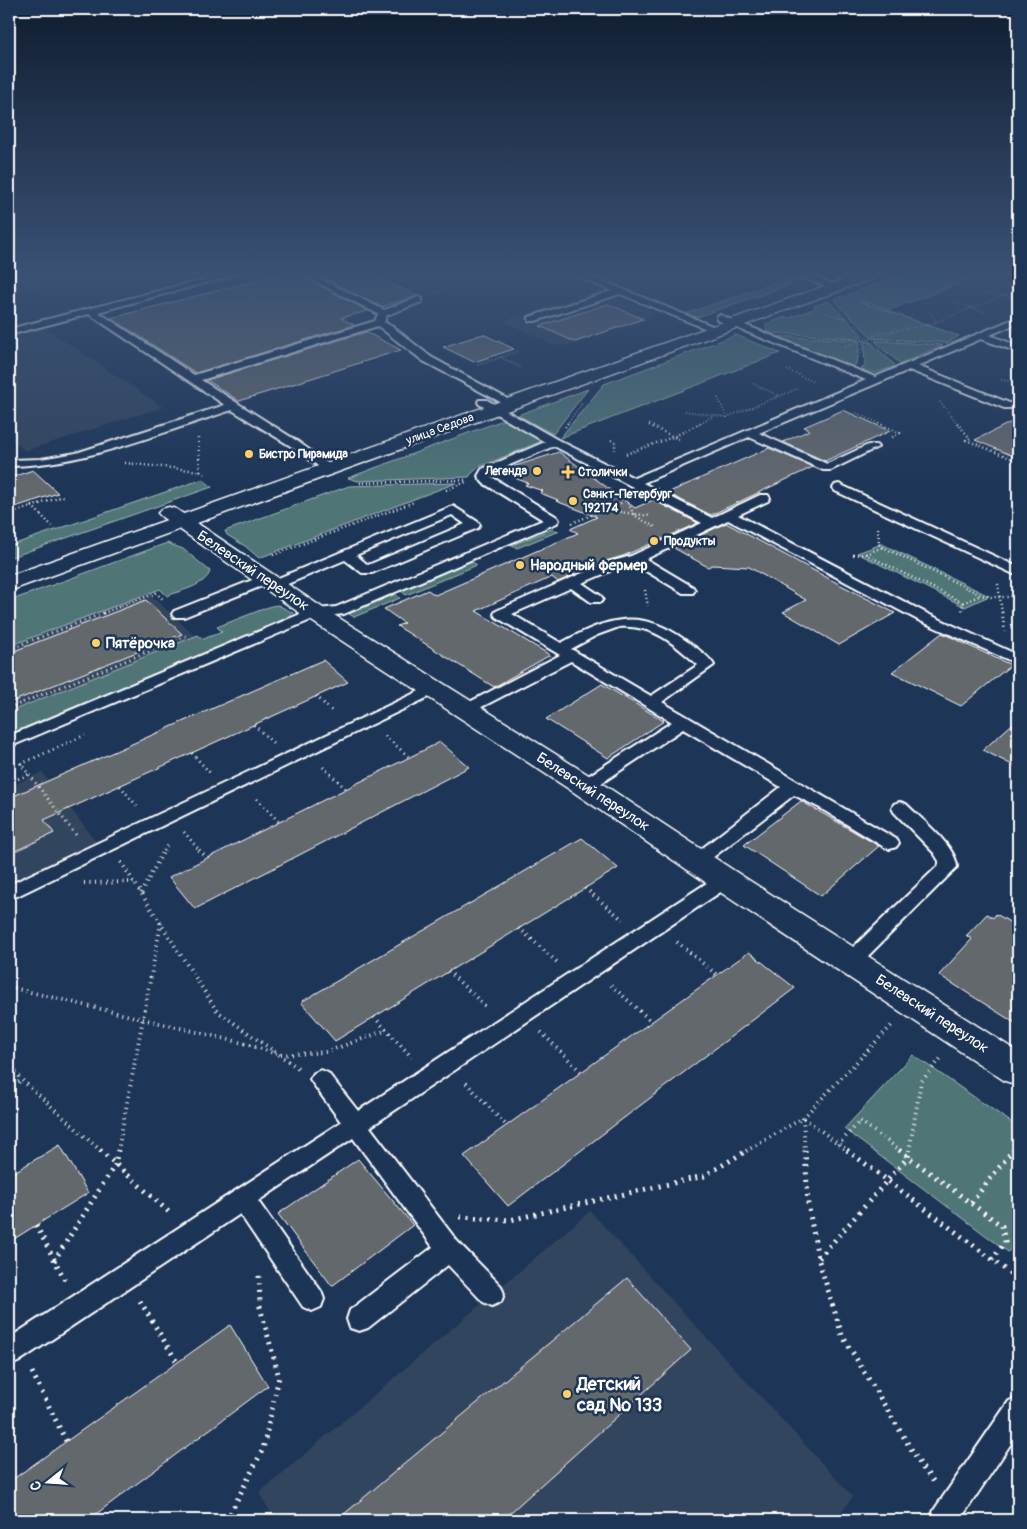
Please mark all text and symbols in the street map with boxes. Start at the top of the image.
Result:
street label: улица Седова [403,410,476,449]
place label: Бистро Пирамида [259,447,348,462]
marker: Бистро Пирамида [243,448,255,460]
place label: Легенда [484,464,527,479]
marker: Легенда [531,465,543,477]
place label: Столички [578,465,628,480]
marker: Столички [562,466,574,478]
place label: Санкт-Петербург 192174 [583,487,673,516]
marker: Санкт-Петербург 192174 [567,495,579,507]
street label: Белевский переулок [193,526,313,616]
place label: Продукты [664,534,716,549]
marker: Продукты [648,535,660,547]
place label: Народный фермер [530,556,648,575]
marker: Народный фермер [514,559,526,571]
place label: Пятёрочка [106,634,175,653]
marker: Пятёрочка [90,637,102,649]
street label: Белевский переулок [533,748,653,836]
street label: Белевский переулок [872,970,992,1058]
place label: Детский сад № 133 [576,1373,662,1417]
marker: Детский сад № 133 [561,1388,573,1400]
north arrow [22,1456,72,1506]
text: С [27,1479,45,1492]

